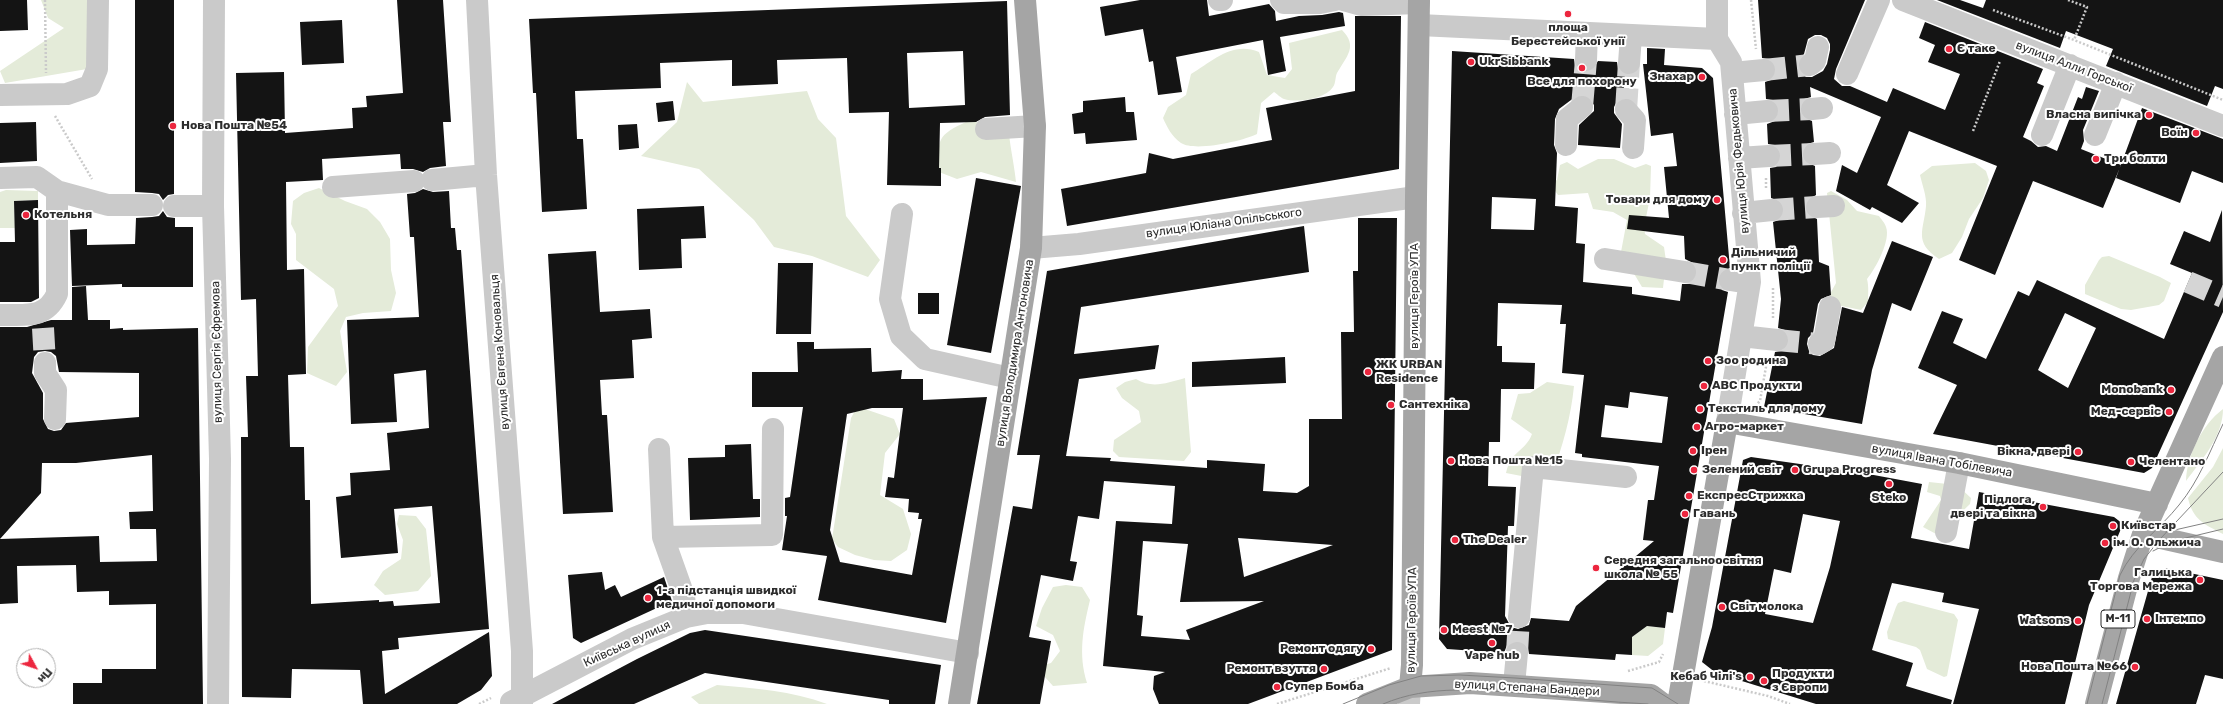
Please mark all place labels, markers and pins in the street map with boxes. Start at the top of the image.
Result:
marker: площа Берестейської унії [1563,9,1573,19]
place label: площа Берестейської унії [1511,21,1625,49]
place label: Є таке [1957,42,1996,56]
marker: Є таке [1944,44,1954,54]
place label: UkrSibbank [1479,55,1549,69]
marker: UkrSibbank [1466,57,1476,67]
marker: Все для похорону [1577,63,1587,73]
place label: Знахар [1649,70,1694,84]
marker: Знахар [1697,72,1707,82]
place label: Все для похорону [1527,75,1637,89]
place label: Власна випічка [2046,108,2141,122]
marker: Власна випічка [2144,110,2154,120]
place label: Нова Пошта №54 [181,119,287,133]
marker: Нова Пошта №54 [168,121,178,131]
place label: Воїн [2161,126,2188,140]
marker: Воїн [2191,128,2201,138]
place label: Три болти [2104,152,2166,166]
marker: Три болти [2091,154,2101,164]
place label: Товари для дому [1606,193,1709,207]
marker: Товари для дому [1712,195,1722,205]
place label: Котельня [34,208,92,222]
marker: Котельня [21,210,31,220]
place label: Дільничий пункт поліції [1731,246,1810,274]
marker: Дільничий пункт поліції [1718,255,1728,265]
place label: Зоо родина [1716,354,1786,368]
marker: Зоо родина [1703,356,1713,366]
place label: ЖК URBAN Residence [1376,358,1442,386]
marker: ЖК URBAN Residence [1363,367,1373,377]
place label: ABC Продукти [1712,379,1800,393]
marker: ABC Продукти [1699,381,1709,391]
place label: Monobank [2101,383,2163,397]
marker: Monobank [2166,385,2176,395]
place label: Сантехніка [1399,398,1468,412]
marker: Сантехніка [1386,400,1396,410]
place label: Текстиль для дому [1708,402,1824,416]
marker: Текстиль для дому [1695,404,1705,414]
place label: Мед-сервіс [2091,405,2161,419]
marker: Мед-сервіс [2164,407,2174,417]
place label: Агро-маркет [1705,420,1784,434]
marker: Агро-маркет [1692,422,1702,432]
place label: Ірен [1701,444,1727,458]
place label: Вікна, двері [1997,445,2070,459]
marker: Ірен [1688,446,1698,456]
marker: Вікна, двері [2073,447,2083,457]
place label: Нова Пошта №15 [1459,454,1563,468]
place label: Челентано [2139,455,2205,469]
marker: Нова Пошта №15 [1446,456,1456,466]
marker: Челентано [2126,457,2136,467]
place label: Зелений світ [1702,463,1782,477]
place label: Grupa Progress [1803,463,1896,477]
marker: Зелений світ [1689,465,1699,475]
marker: Grupa Progress [1790,465,1800,475]
marker: Steko [1884,479,1894,489]
place label: ЕкспресСтрижка [1697,489,1804,503]
marker: ЕкспресСтрижка [1684,491,1694,501]
place label: Steko [1872,491,1906,505]
place label: Підлога, двері та вікна [1950,493,2035,521]
marker: Підлога, двері та вікна [2038,502,2048,512]
place label: Гавань [1693,507,1736,521]
marker: Гавань [1680,509,1690,519]
place label: Київстар [2121,519,2176,533]
marker: Київстар [2108,521,2118,531]
place label: The Dealer [1463,533,1527,547]
marker: The Dealer [1450,535,1460,545]
place label: ім. О. Ольжича [2113,536,2201,550]
marker: ім. О. Ольжича [2100,538,2110,548]
place label: Середня загальноосвітня школа № 55 [1604,554,1762,582]
marker: Середня загальноосвітня школа № 55 [1591,563,1601,573]
place label: Галицька Торгова Мережа [2090,566,2192,594]
marker: Галицька Торгова Мережа [2195,575,2205,585]
place label: 1-а підстанція швидкої медичної допомоги [656,584,796,612]
marker: 1-а підстанція швидкої медичної допомоги [643,593,653,603]
place label: Світ молока [1730,600,1803,614]
marker: Світ молока [1717,602,1727,612]
place label: Інтемпо [2155,612,2204,626]
place label: Watsons [2019,614,2070,628]
marker: Інтемпо [2142,614,2152,624]
marker: Watsons [2073,616,2083,626]
place label: Meest №7 [1452,623,1512,637]
marker: Meest №7 [1439,625,1449,635]
marker: Vape hub [1487,638,1497,648]
place label: Ремонт одягу [1280,642,1363,656]
marker: Ремонт одягу [1366,644,1376,654]
place label: Vape hub [1464,649,1520,663]
place label: Нова Пошта №66 [2021,660,2127,674]
place label: Ремонт взуття [1226,662,1316,676]
marker: Нова Пошта №66 [2130,662,2140,672]
marker: Ремонт взуття [1319,664,1329,674]
place label: Продукти з Європи [1772,667,1832,695]
place label: Кебаб Чілі's [1670,670,1742,684]
marker: Кебаб Чілі's [1745,672,1755,682]
marker: Продукти з Європи [1759,676,1769,686]
place label: Супер Бомба [1285,680,1364,694]
marker: Супер Бомба [1272,682,1282,692]

